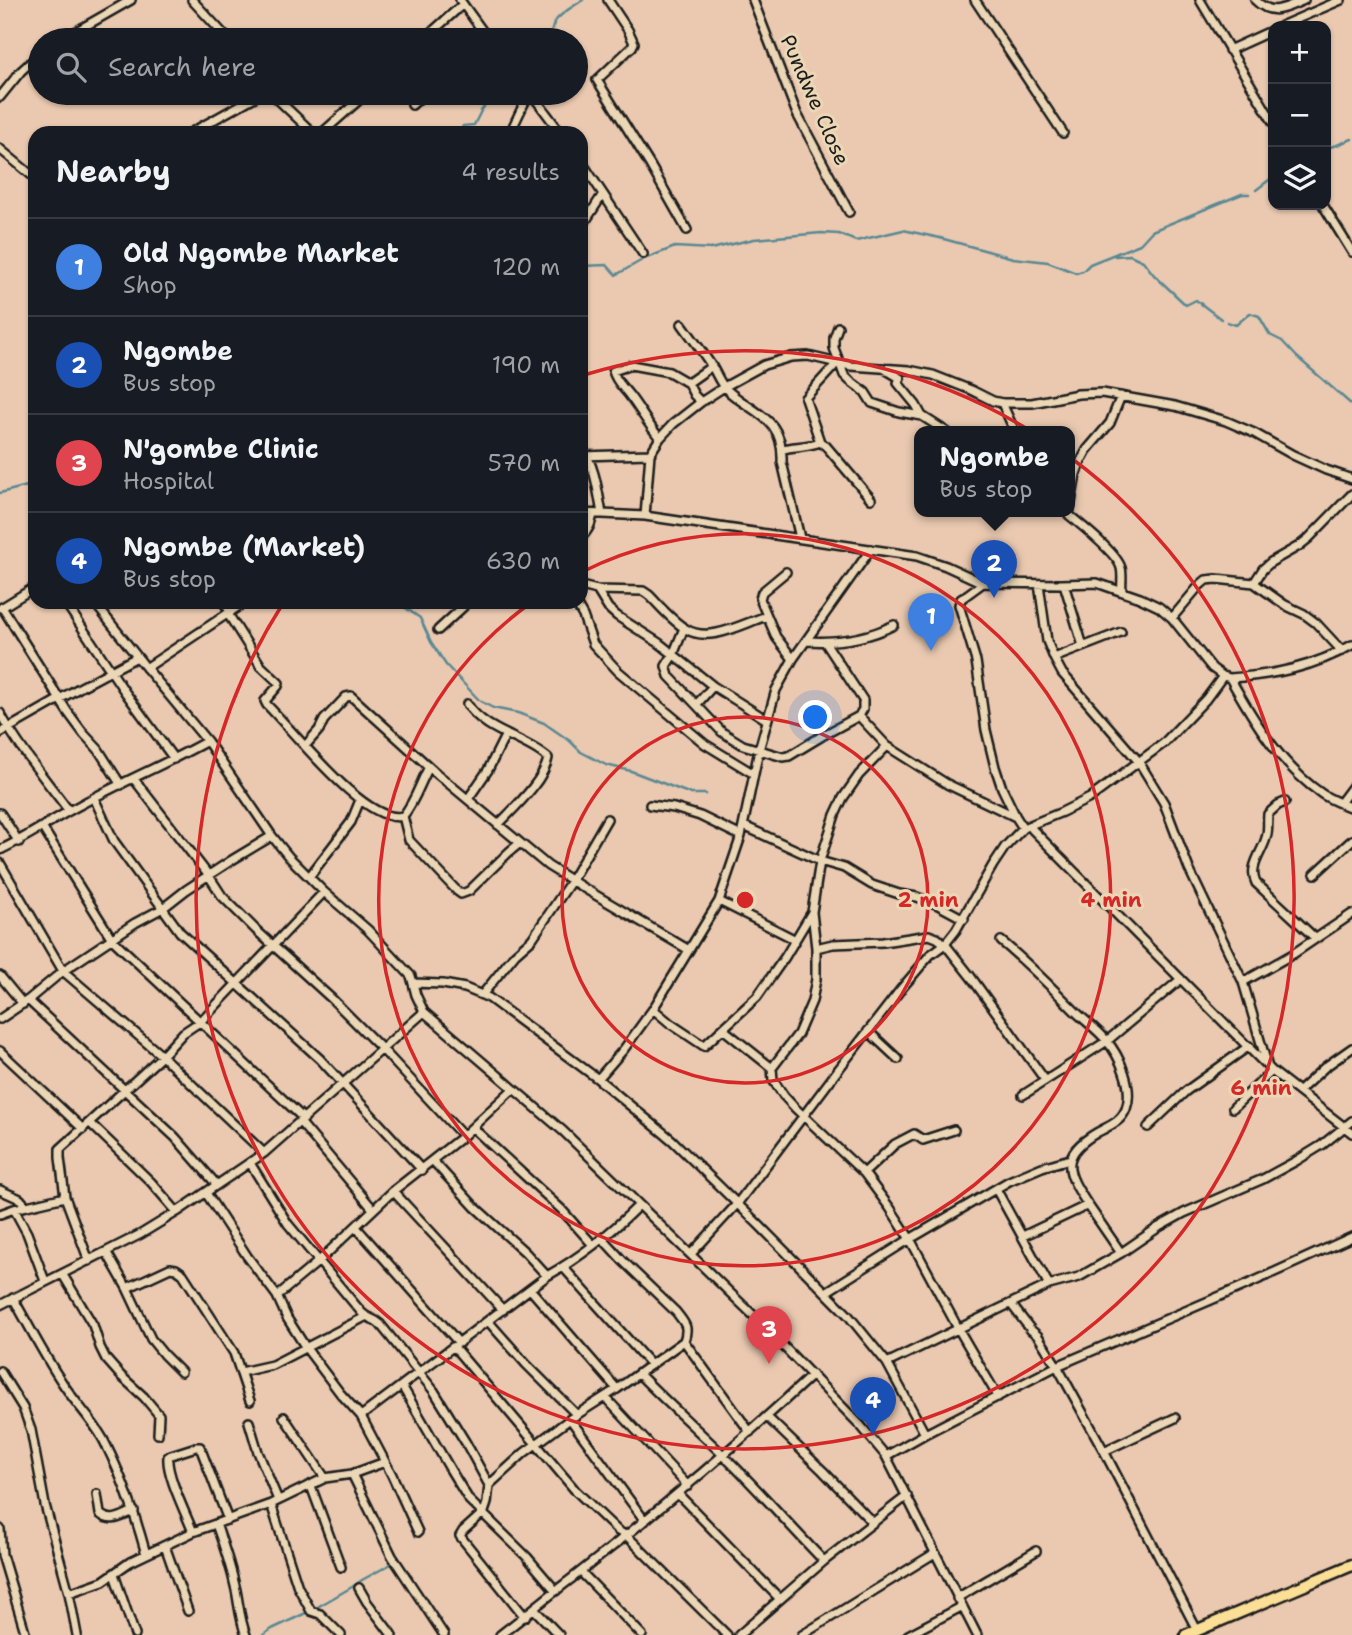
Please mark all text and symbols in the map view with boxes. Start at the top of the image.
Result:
map controls [1268,21,1331,210]
button: + [1268,21,1331,84]
search box [28,28,588,105]
street label: Pundwe Close [774,30,856,170]
icon: search [52,48,90,86]
text: Search here [108,49,257,84]
button: − [1268,84,1331,147]
button: layers [1268,147,1331,210]
text: Nearby [56,151,171,192]
text: 4 results [461,157,560,187]
text: Old Ngombe Market [123,235,399,270]
text: 1 [74,252,84,282]
text: 120 m [492,252,560,282]
text: Shop [123,270,177,300]
text: Ngombe [123,333,233,368]
text: 2 [71,350,87,380]
text: 190 m [492,350,560,380]
text: Bus stop [123,368,216,398]
popup [914,426,1075,517]
text: N'gombe Clinic [123,431,319,466]
text: Ngombe [940,439,1049,474]
text: 3 [71,448,87,478]
text: 570 m [488,448,560,478]
text: Hospital [123,466,214,496]
text: Bus stop [940,474,1032,504]
text: Ngombe (Market) [123,529,365,564]
pin: 2 [971,540,1017,598]
text: 4 [71,546,87,576]
text: 630 m [486,546,560,576]
text: Bus stop [123,564,216,594]
pin: 1 [908,593,954,651]
your location [798,700,832,734]
text: 2 min [897,886,959,914]
text: 4 min [1080,886,1142,914]
centre of rings [733,888,757,912]
text: 6 min [1230,1074,1292,1102]
pin: 3 [746,1306,792,1364]
pin: 4 [850,1377,896,1435]

